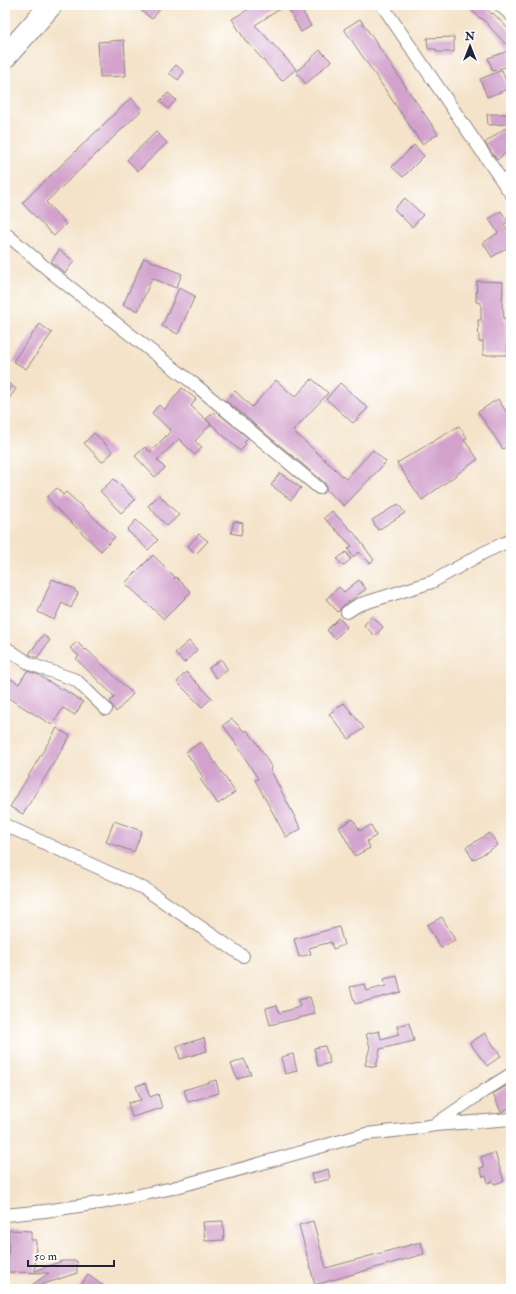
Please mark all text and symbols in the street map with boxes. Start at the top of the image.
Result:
north arrow [450,26,490,66]
text: N [464,30,476,43]
scale bar [28,1242,114,1268]
text: 50 m [34,1249,58,1264]

